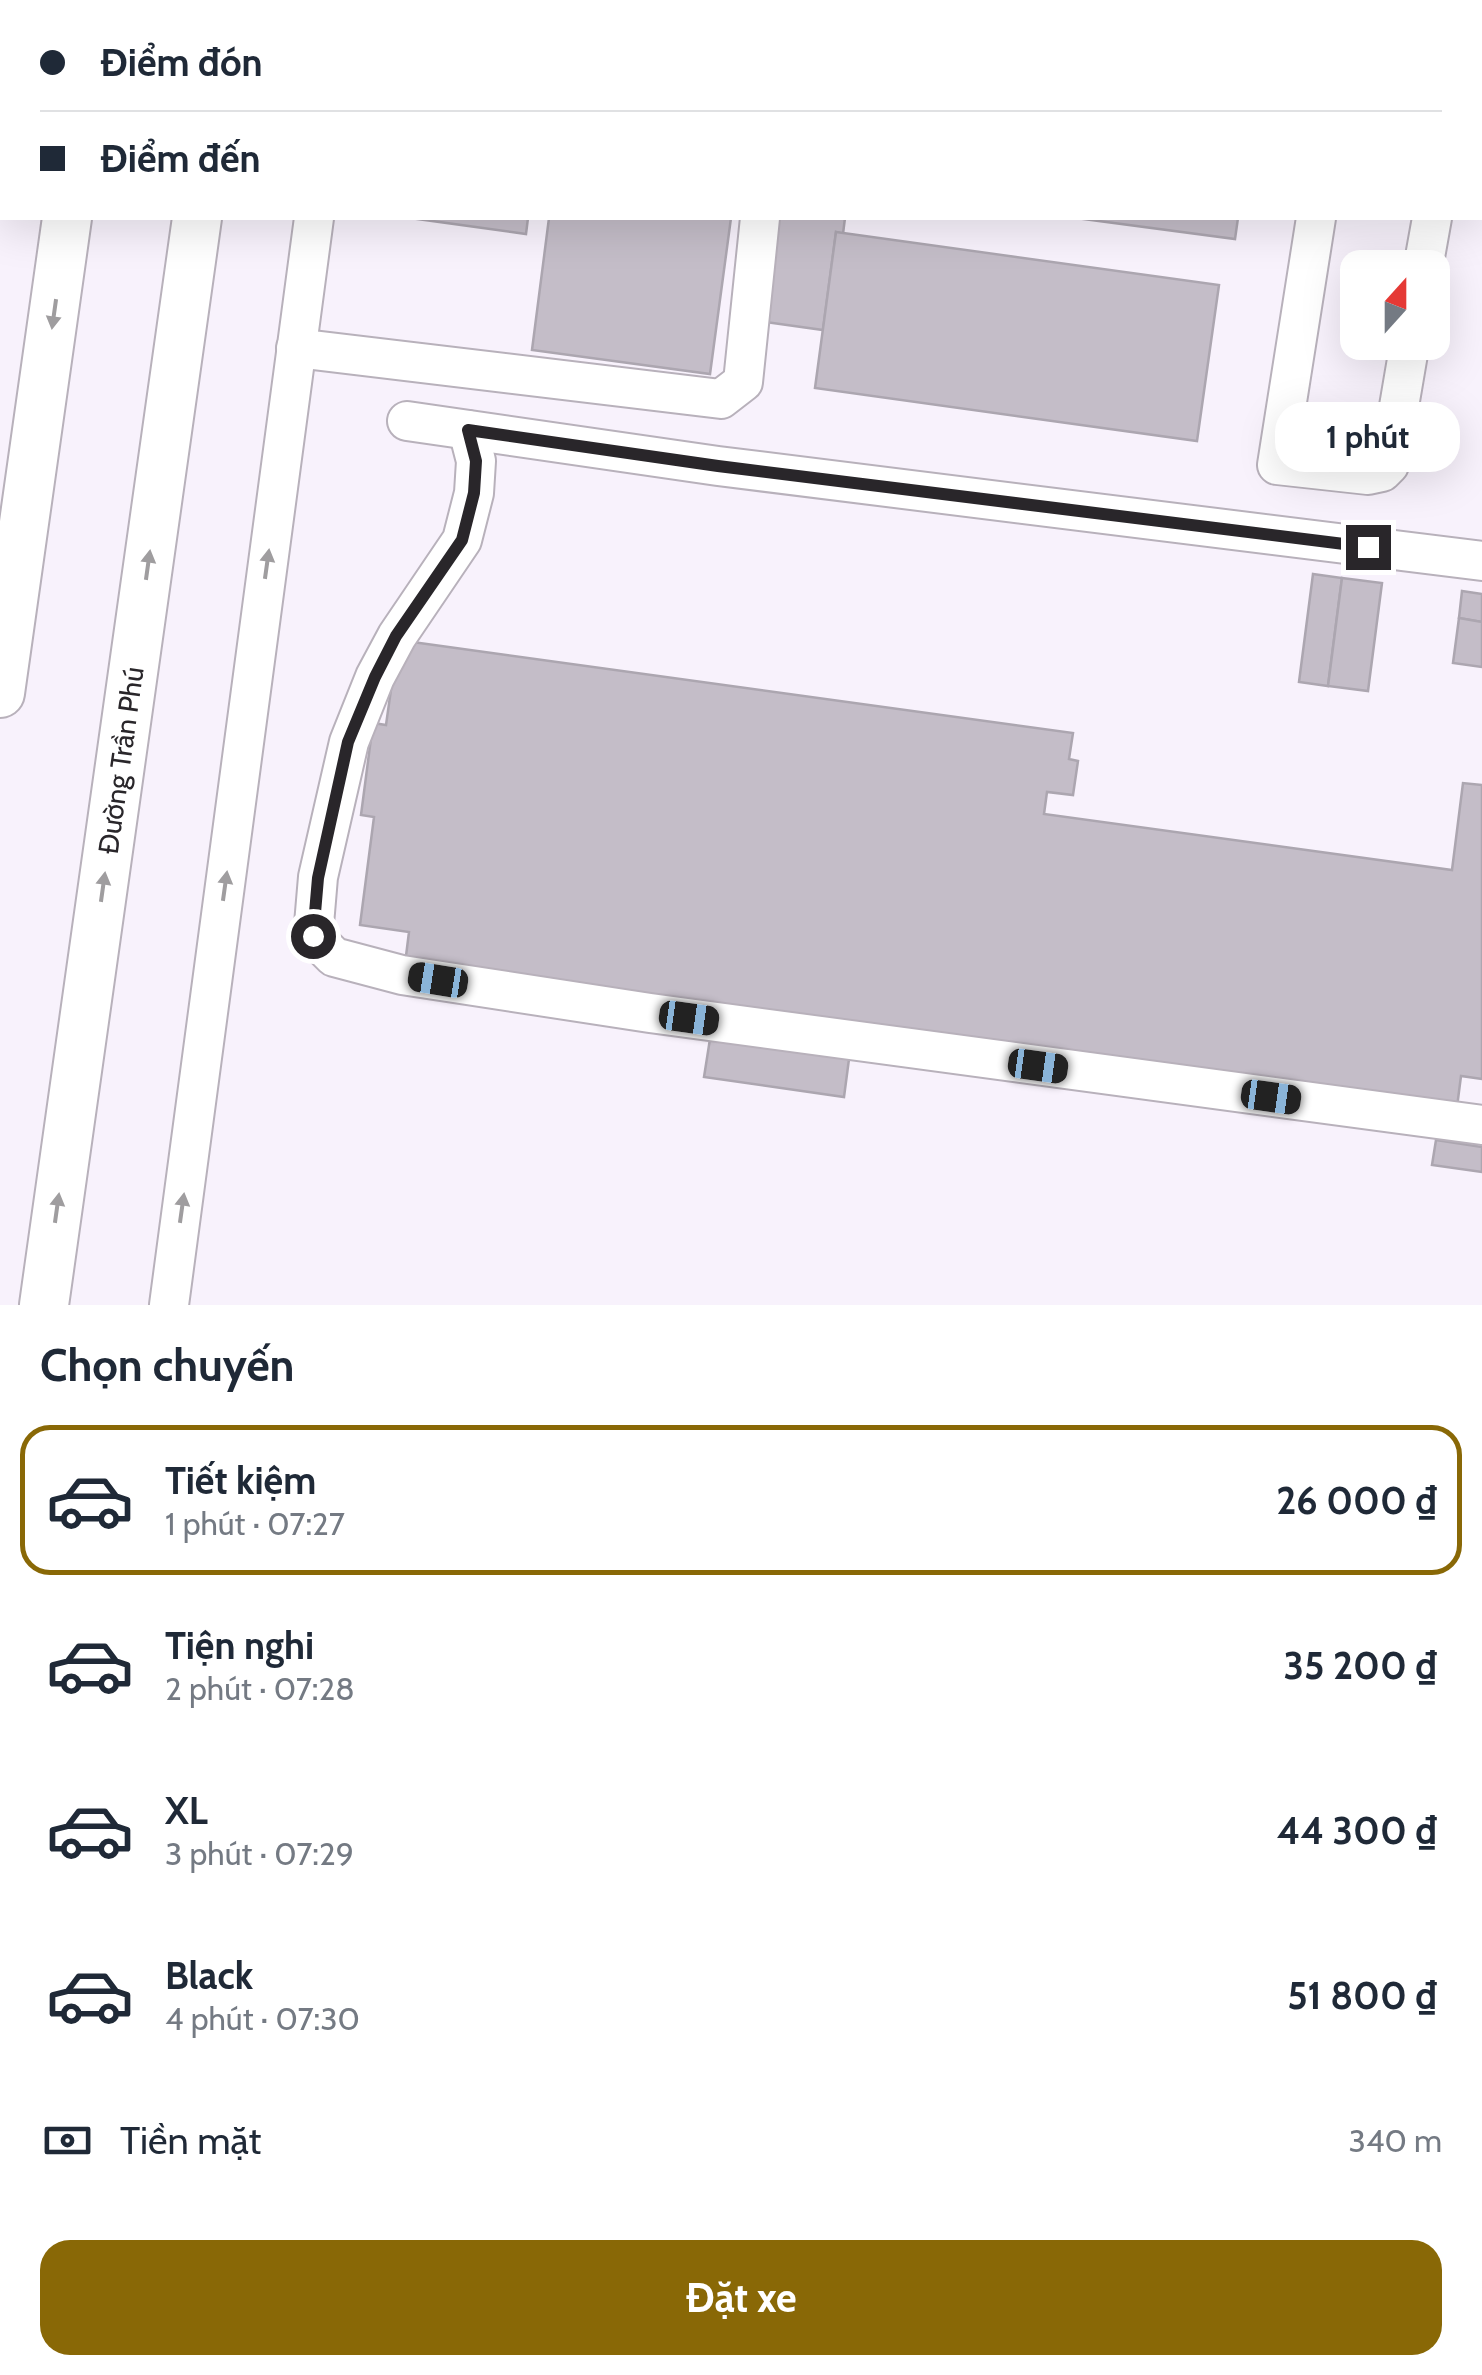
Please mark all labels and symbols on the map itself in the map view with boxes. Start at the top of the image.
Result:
north arrow [1340,250,1450,360]
one-way arrow [45,299,61,330]
callout: 1 phút [1276,402,1460,472]
route end [1346,525,1391,570]
one-way arrow [260,548,276,579]
one-way arrow [141,549,157,580]
street label: Đường Trần Phú [91,665,151,856]
one-way arrow [95,870,111,902]
one-way arrow [217,870,233,902]
route start [291,914,336,959]
car [406,960,470,1000]
car [657,999,721,1037]
car [1006,1047,1070,1085]
car [1239,1078,1303,1116]
one-way arrow [50,1192,66,1224]
one-way arrow [174,1192,190,1224]

